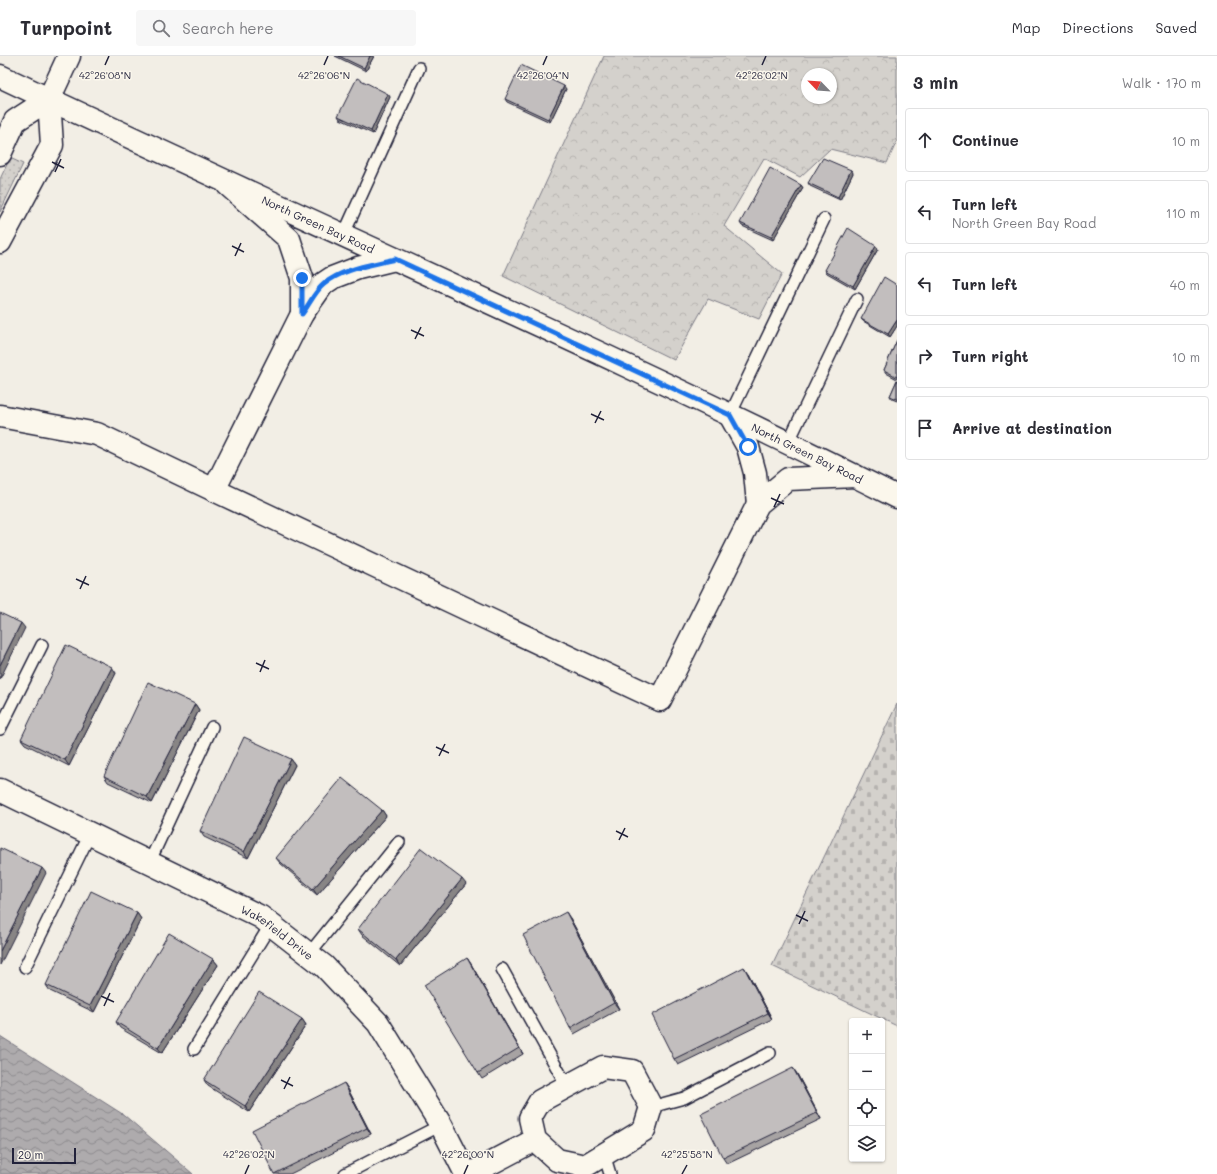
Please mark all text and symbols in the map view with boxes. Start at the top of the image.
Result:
search box [136,10,416,46]
text: Turnpoint [20,15,112,40]
icon: search [150,17,172,39]
text: Search here [182,18,273,38]
text: Map [1012,18,1040,37]
text: Directions [1062,18,1133,37]
text: Saved [1155,18,1197,37]
text: 42°26'08"N [79,68,131,82]
text: 42°26'06"N [298,68,350,82]
text: 42°26'04"N [517,68,569,82]
text: 42°26'02"N [736,68,788,82]
north arrow [801,68,837,104]
text: 3 min [913,71,958,93]
text: Walk · 170 m [1122,74,1201,91]
icon: ahead [914,129,936,151]
text: Continue [952,130,1019,150]
text: 10 m [1172,132,1200,149]
street label: North Green Bay Road [260,192,377,256]
text: Turn left [952,194,1017,214]
icon: left [914,201,936,223]
text: 110 m [1166,204,1200,221]
text: North Green Bay Road [952,214,1096,231]
route end [293,269,311,287]
icon: left [914,273,936,295]
text: Turn left [952,274,1017,294]
text: 40 m [1170,276,1200,293]
icon: right [914,345,936,367]
text: Turn right [952,346,1029,366]
text: 10 m [1172,348,1200,365]
icon: arrive [914,417,936,439]
text: Arrive at destination [952,418,1112,438]
street label: North Green Bay Road [749,419,866,486]
route start [739,438,757,456]
street label: Wakefield Drive [239,901,317,963]
map controls [849,1018,885,1162]
button: + [849,1018,885,1054]
button: − [849,1054,885,1090]
button: locate [849,1090,885,1126]
button: layers [849,1126,885,1162]
scale bar [12,1146,76,1165]
text: 20 m [18,1147,43,1162]
text: 42°26'02"N [223,1147,275,1161]
text: 42°26'00"N [442,1147,494,1161]
text: 42°25'58"N [661,1147,713,1161]

